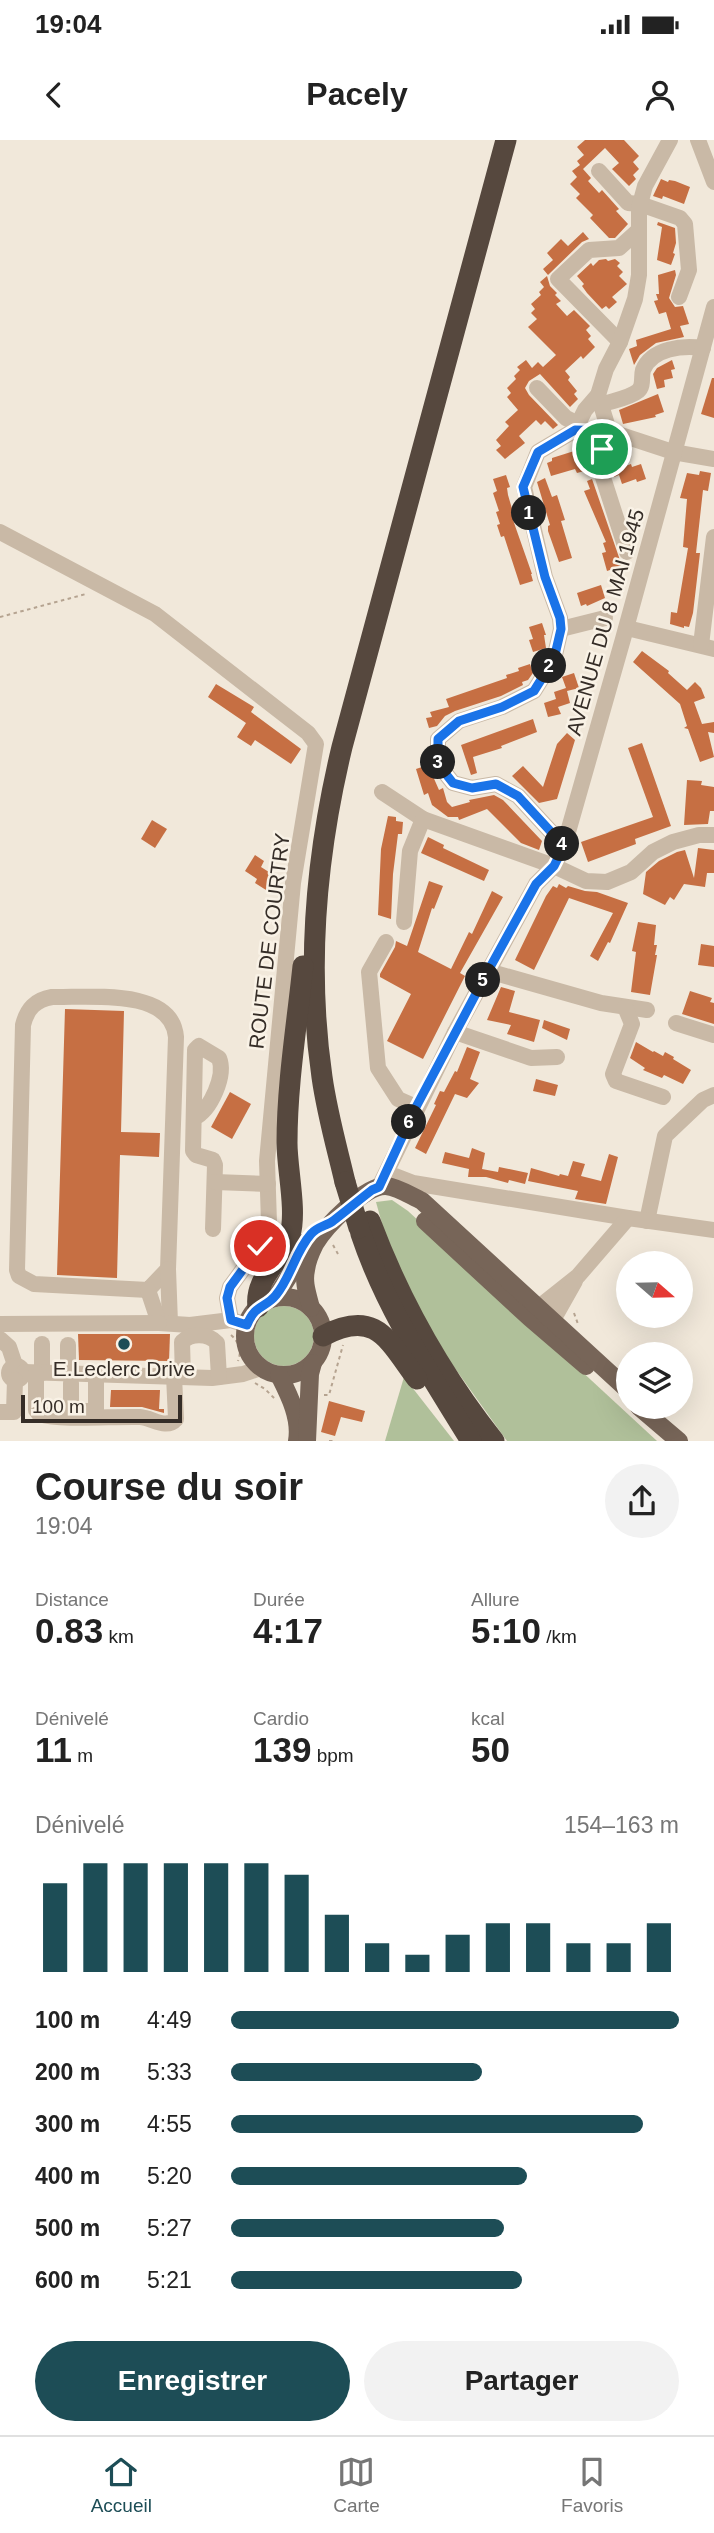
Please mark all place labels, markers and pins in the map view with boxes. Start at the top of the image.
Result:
pin [572,419,632,479]
pin: 1 [512,496,546,530]
pin: 2 [532,648,566,684]
pin: 3 [420,744,456,780]
pin: 4 [544,826,580,862]
pin: 5 [466,962,500,998]
pin: 6 [392,1104,426,1140]
pin [230,1216,290,1276]
marker: E.Leclerc Drive [116,1336,132,1352]
place label: E.Leclerc Drive [53,1357,195,1380]

